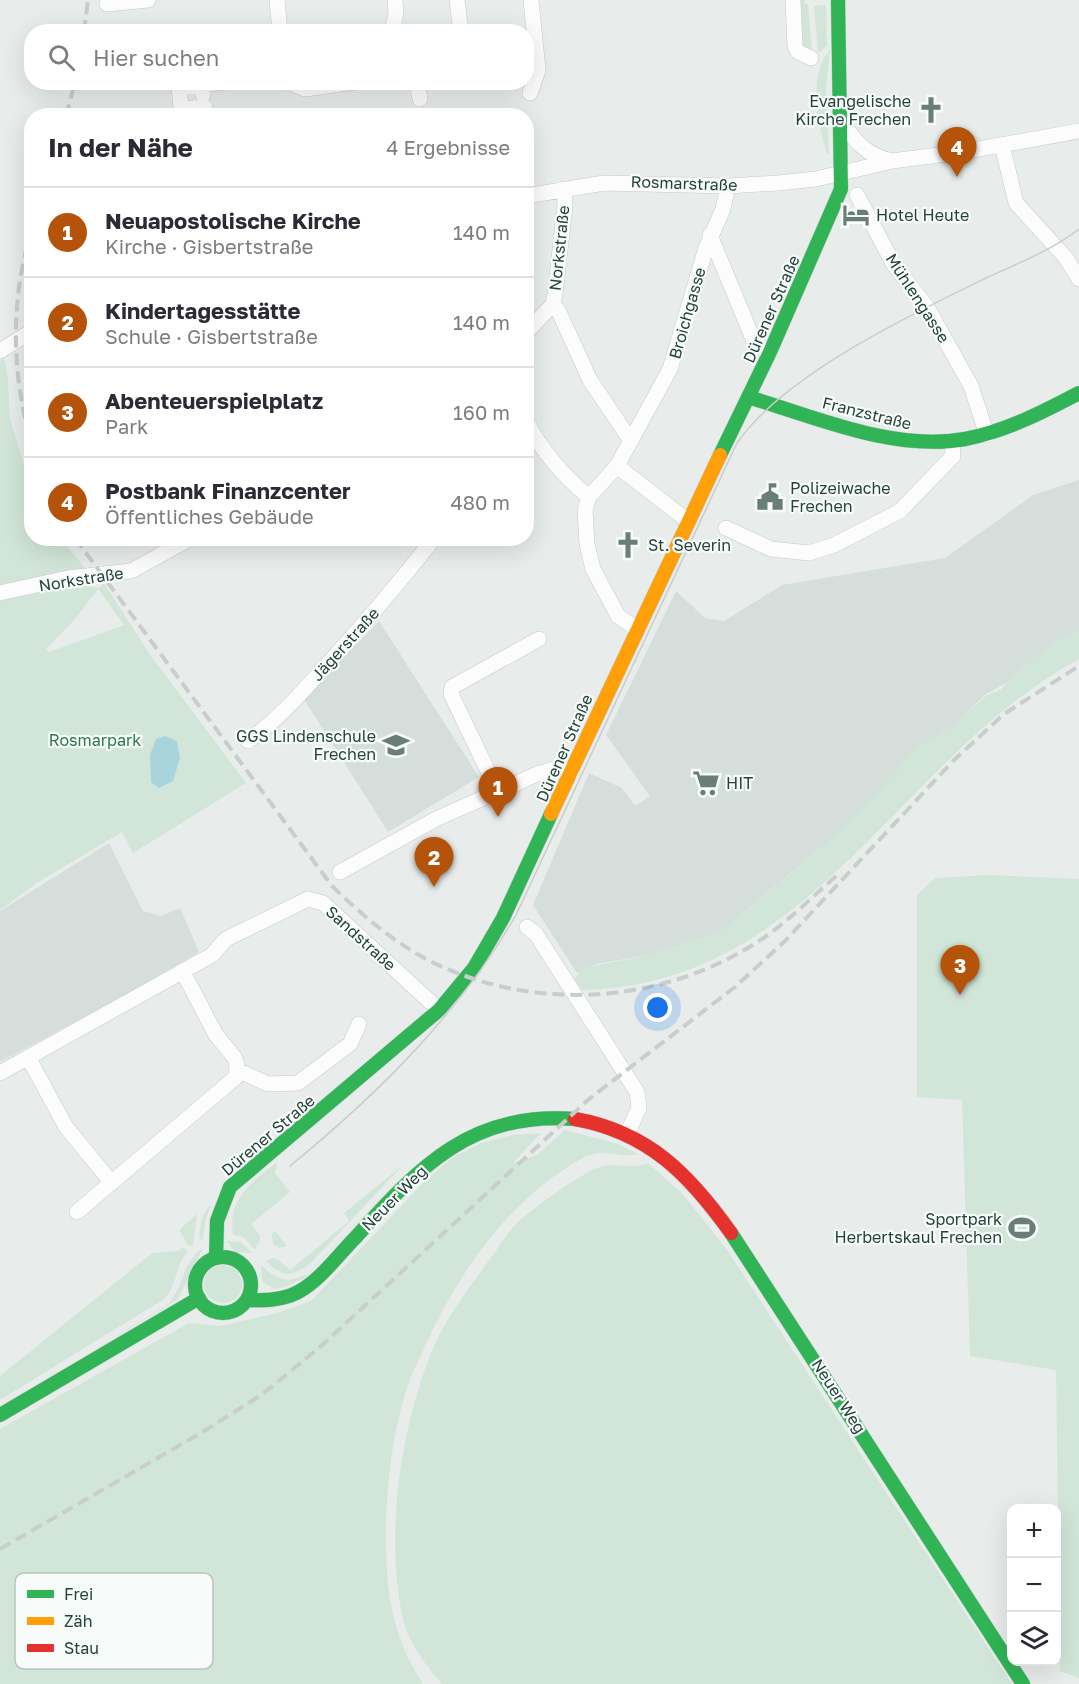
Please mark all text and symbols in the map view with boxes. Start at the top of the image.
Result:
search box [24,24,534,90]
icon: search [45,41,78,74]
text: Hier suchen [93,44,219,71]
place label: Evangelische Kirche Frechen [795,91,911,129]
church icon: Evangelische Kirche Frechen [916,95,946,125]
pin: 4 [938,128,976,177]
text: In der Nähe [48,132,193,163]
text: 4 Ergebnisse [386,135,510,159]
street label: Rosmarstraße [630,171,738,195]
hotel icon: Hotel Heute [841,200,871,230]
street label: Norkstraße [545,204,573,292]
place label: Hotel Heute [876,205,969,225]
text: Neuapostolische Kirche [105,207,361,234]
text: 1 [62,220,73,244]
text: 140 m [453,220,510,244]
text: Kirche · Gisbertstraße [105,234,313,258]
street label: Mühlengasse [882,250,954,346]
street label: Dürener Straße [738,252,804,366]
street label: Broichgasse [664,265,710,361]
text: Kindertagesstätte [105,297,300,324]
text: 2 [61,310,74,334]
text: 140 m [453,310,510,334]
text: Schule · Gisbertstraße [105,324,318,348]
text: Abenteuerspielplatz [105,387,323,414]
street label: Franzstraße [820,392,914,434]
text: 3 [61,400,74,424]
text: 160 m [453,400,510,424]
text: Park [105,414,148,438]
text: Postbank Finanzcenter [105,477,351,504]
place label: Polizeiwache Frechen [790,478,891,516]
public building icon: Polizeiwache Frechen [755,482,785,512]
text: 4 [61,490,74,514]
text: 480 m [451,490,510,514]
text: Öffentliches Gebäude [105,504,314,528]
church icon: St. Severin [613,530,643,560]
place label: St. Severin [648,535,731,555]
street label: Norkstraße [37,562,125,596]
street label: Jägerstraße [307,603,383,685]
street label: Dürener Straße [531,691,597,805]
place label: GGS Lindenschule Frechen [236,726,376,764]
park label: Rosmarpark [49,730,141,750]
school or university icon: GGS Lindenschule Frechen [381,730,411,760]
pin: 1 [478,768,518,817]
supermarket icon: HIT [691,768,721,798]
place label: HIT [726,773,753,793]
pin: 2 [414,838,454,887]
street label: Sandstraße [322,901,400,975]
pin: 3 [940,946,980,995]
your location [643,993,672,1022]
street label: Dürener Straße [217,1090,319,1180]
street label: Neuer Weg [357,1161,431,1235]
place label: Sportpark Herbertskaul Frechen [834,1209,1002,1247]
sports icon: Sportpark Herbertskaul Frechen [1007,1213,1037,1243]
street label: Neuer Weg [808,1355,870,1437]
map controls [1007,1504,1061,1666]
button: + [1007,1504,1061,1558]
button: − [1007,1558,1061,1612]
legend [15,1573,213,1669]
text: Frei [64,1584,93,1604]
text: Zäh [64,1611,92,1631]
button: layers [1007,1612,1061,1666]
text: Stau [64,1638,99,1658]

